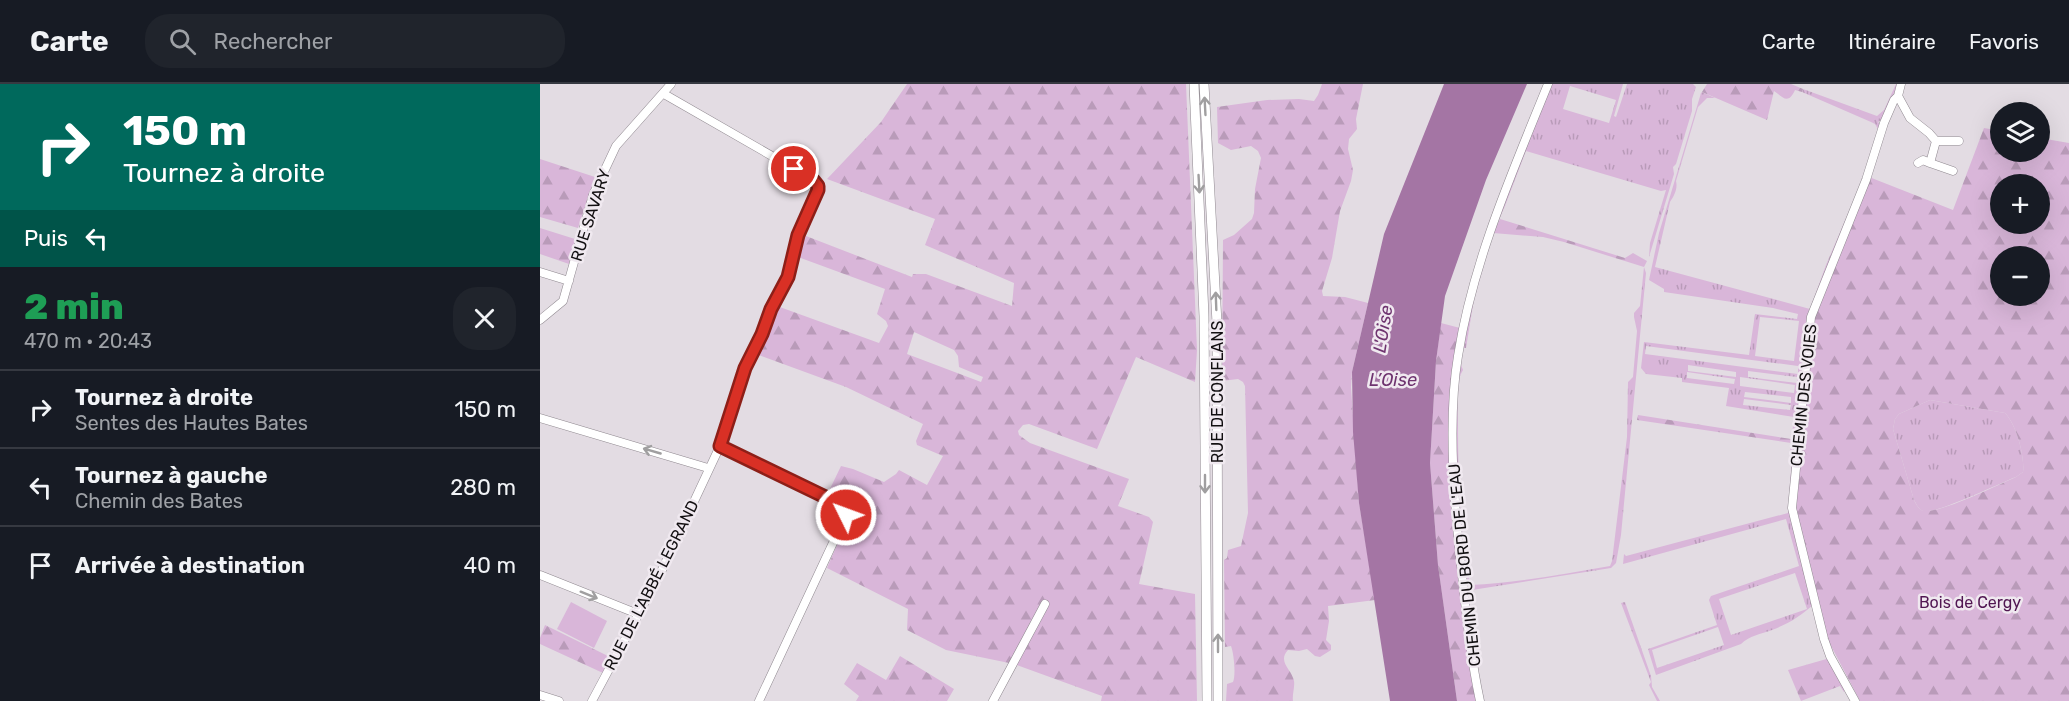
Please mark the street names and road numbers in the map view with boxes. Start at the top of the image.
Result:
street label: RUE SAVARY [567,167,614,264]
street label: RUE DE CONFLANS [1208,321,1227,463]
street label: CHEMIN DES VOIES [1787,323,1820,467]
street label: CHEMIN DU BORD DE L'EAU [1444,463,1485,667]
street label: RUE DE L'ABBÉ LEGRAND [600,497,703,673]

